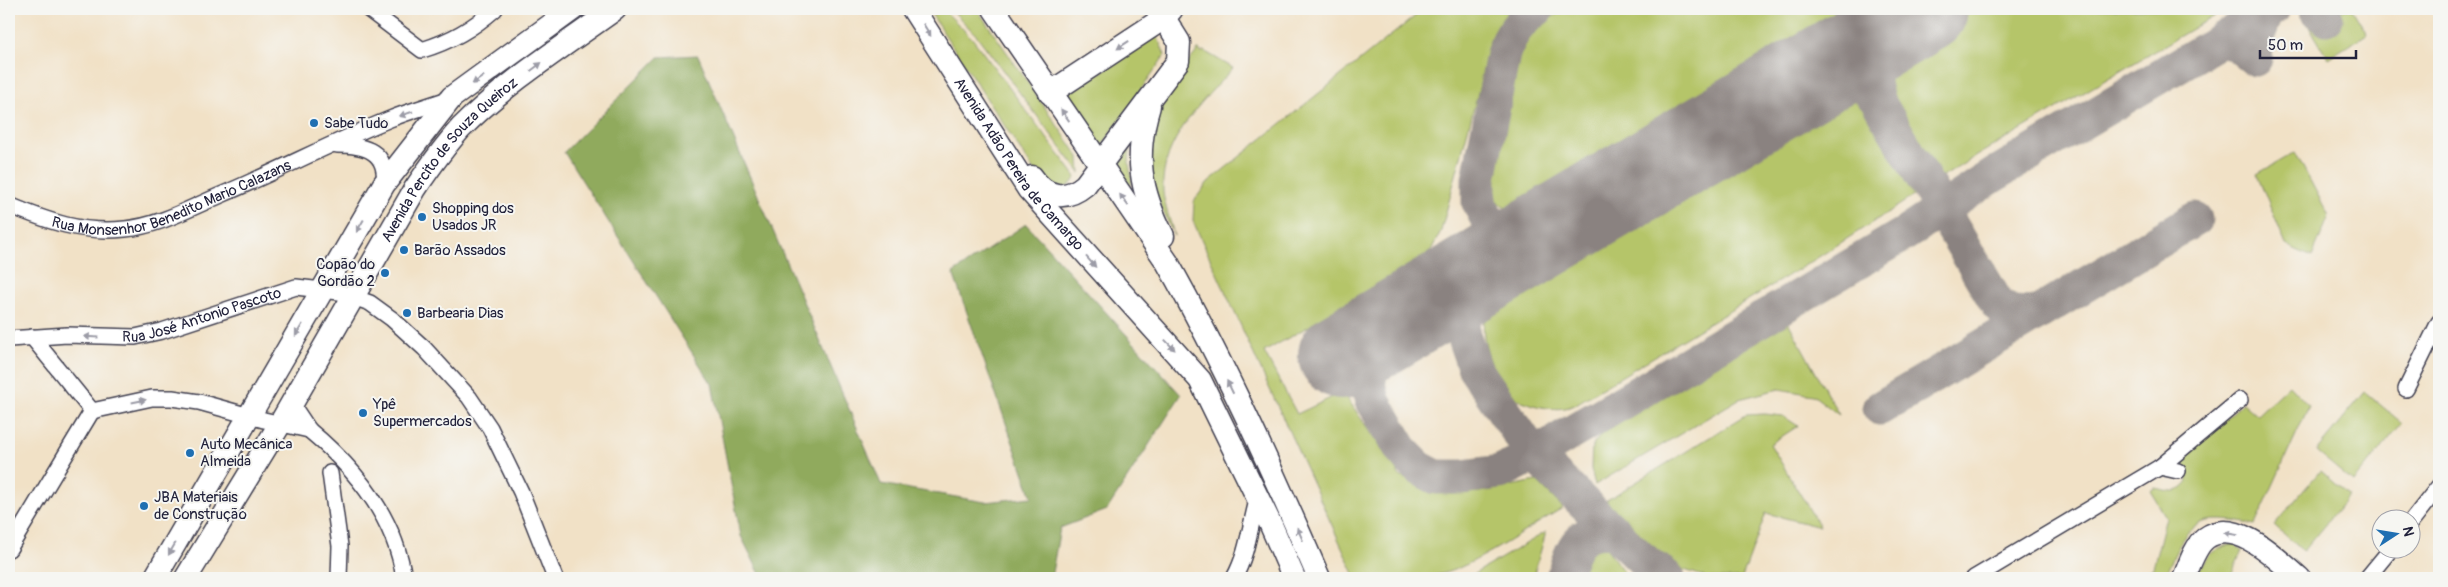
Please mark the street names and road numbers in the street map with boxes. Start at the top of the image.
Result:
street label: Avenida Percito de Souza Queiroz [377,73,521,246]
street label: Avenida Adão Pereira de Camargo [950,74,1088,254]
street label: Rua Monsenhor Benedito Mario Calazans [50,155,294,240]
street label: Rua José Antonio Pascoto [122,283,284,347]

